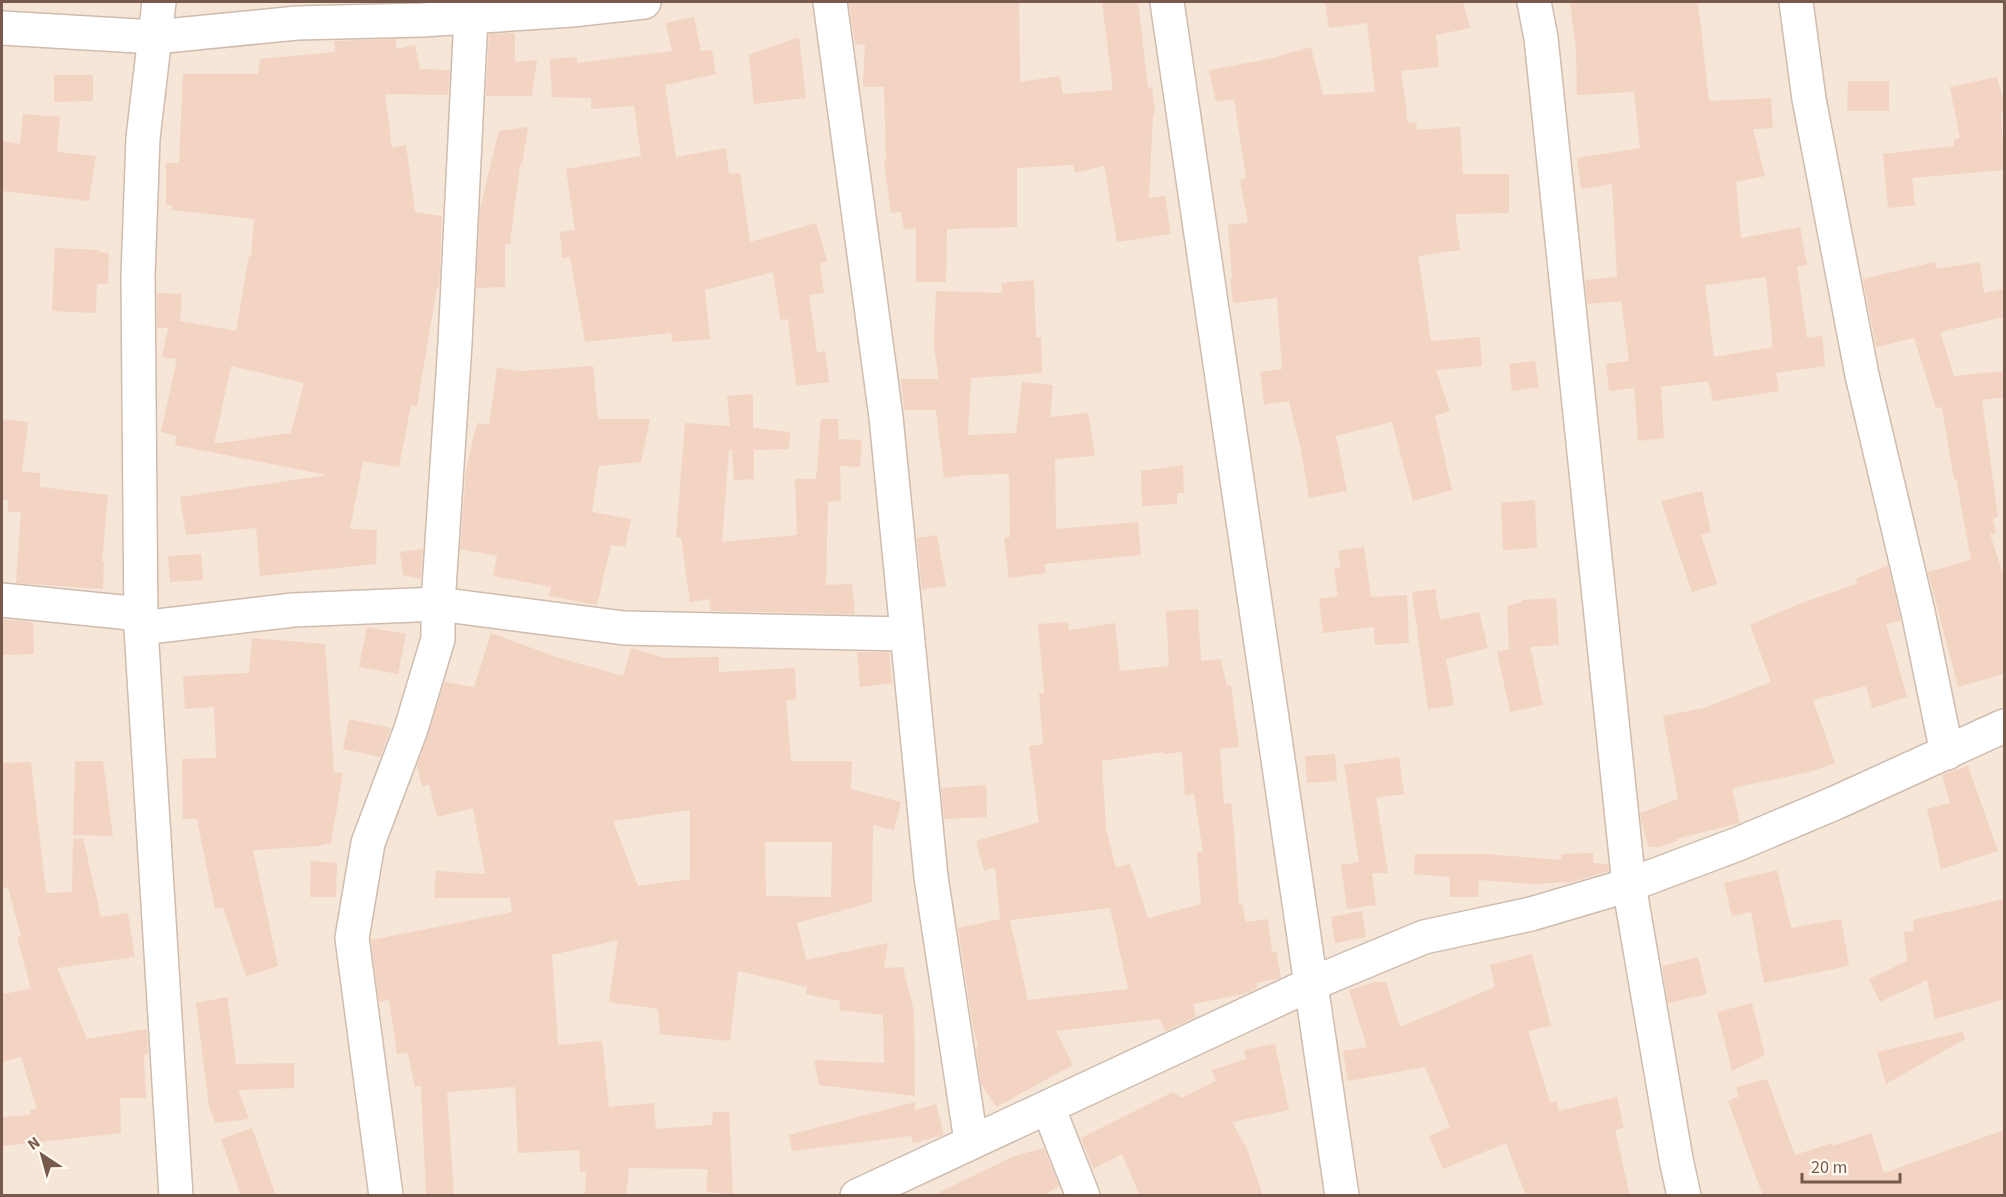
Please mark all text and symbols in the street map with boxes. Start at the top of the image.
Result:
north arrow [12,1125,72,1185]
text: N [23,1132,45,1156]
scale bar [1802,1146,1900,1184]
text: 20 m [1811,1155,1847,1180]

